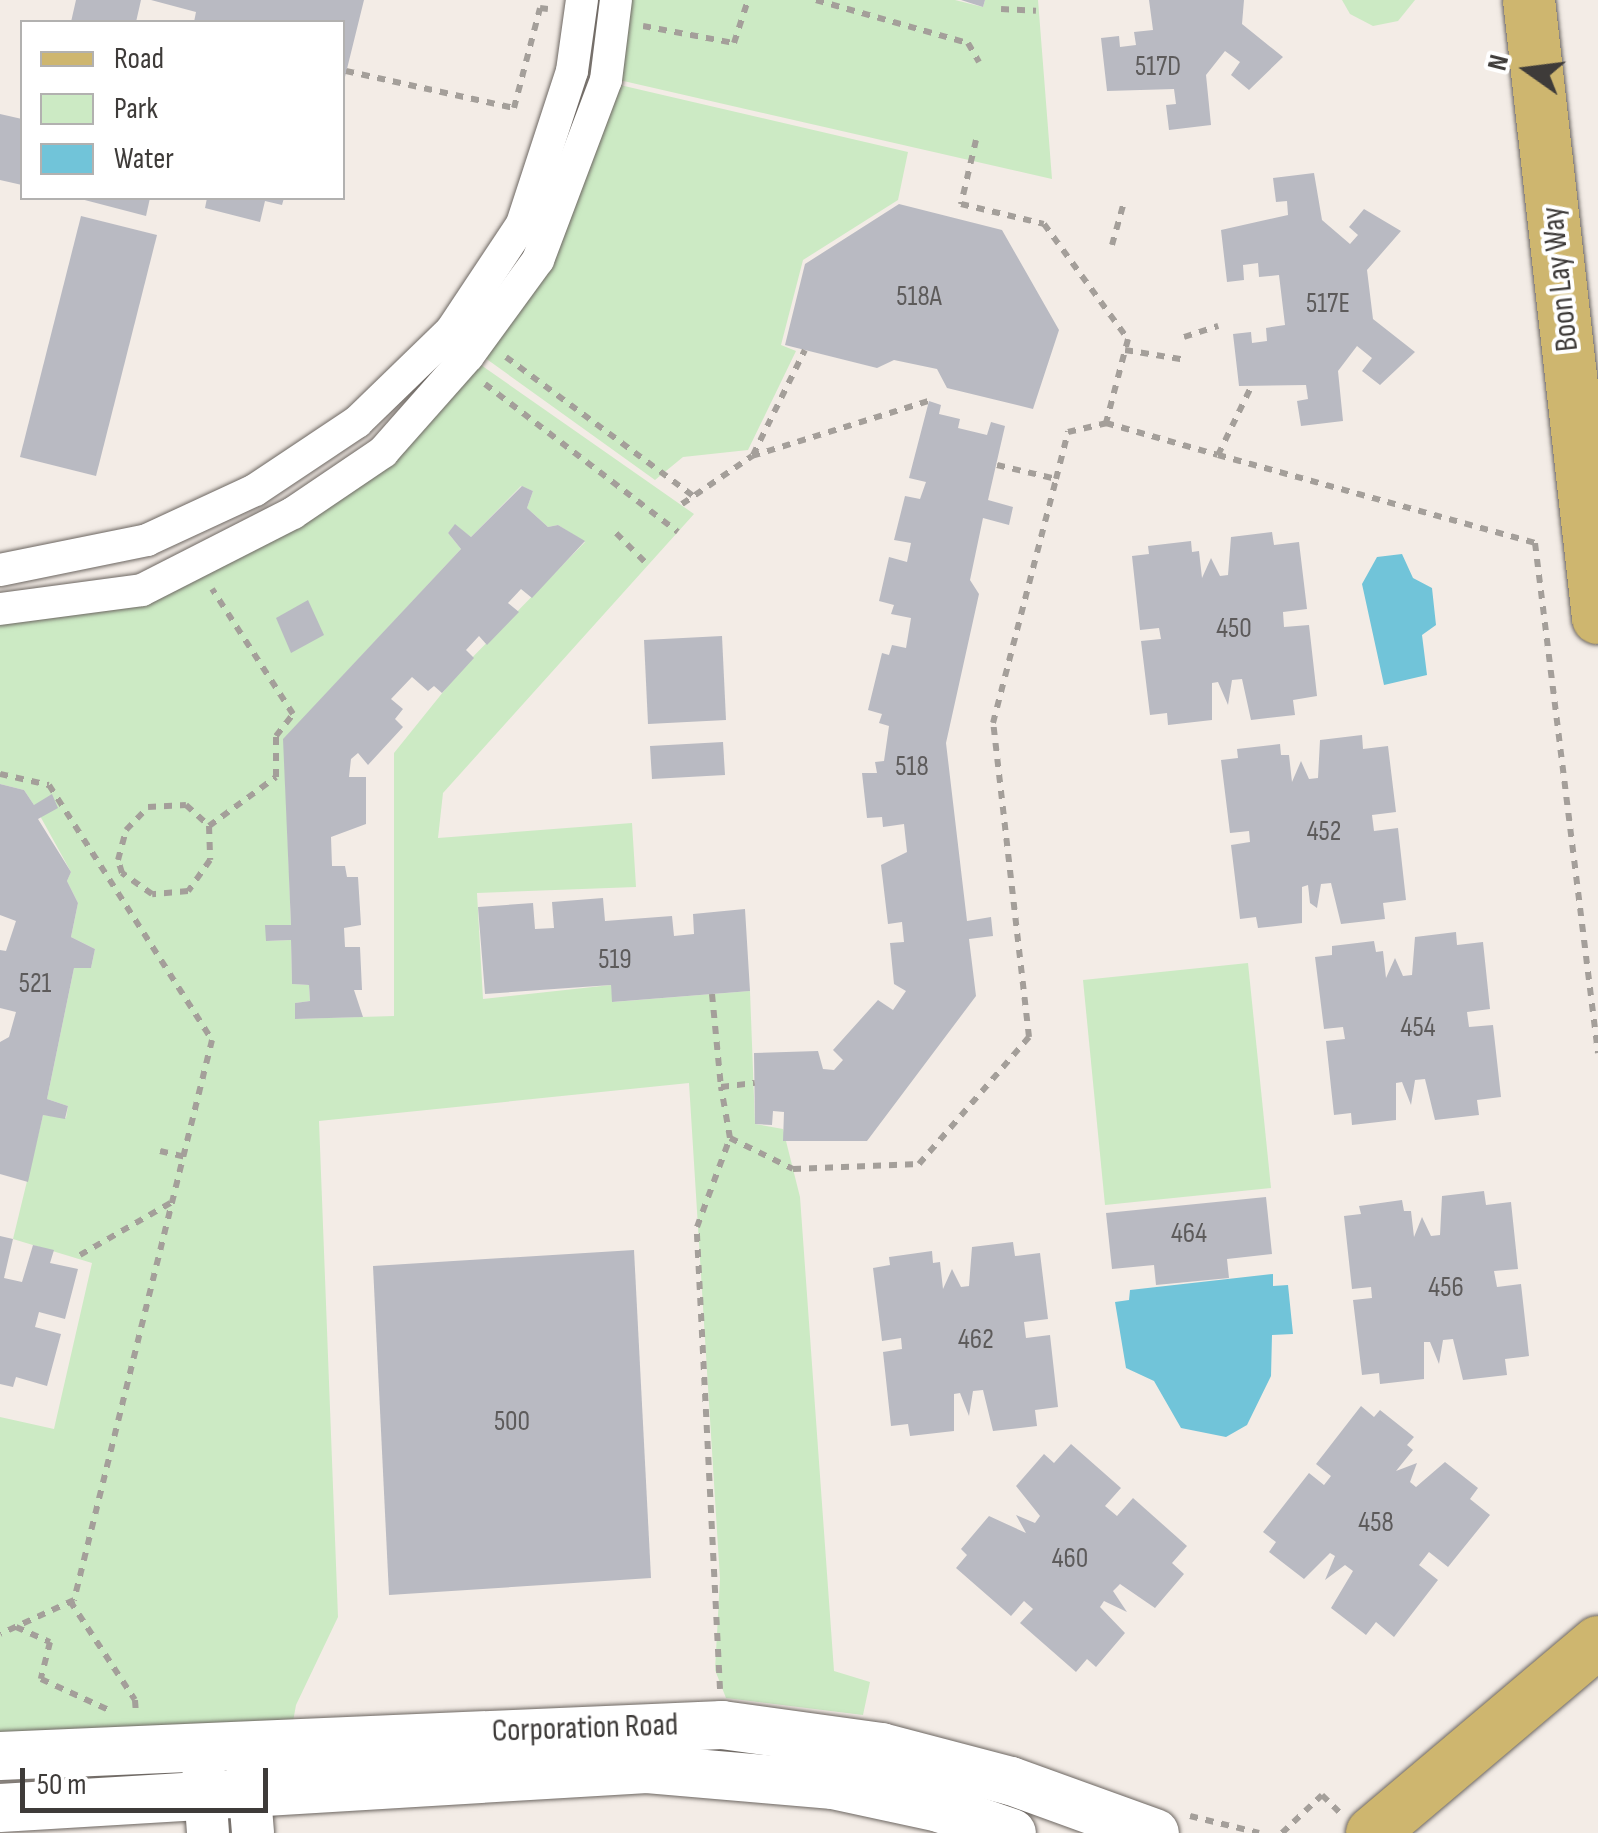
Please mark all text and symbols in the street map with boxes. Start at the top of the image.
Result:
legend [20,20,345,200]
north arrow [1478,20,1578,120]
text: Road [114,41,164,77]
house number: 517D [1135,50,1181,84]
text: N [1481,51,1516,74]
text: Park [114,91,158,127]
text: Water [114,141,174,177]
street label: Boon Lay Way [1534,205,1588,353]
house number: 518A [896,280,942,314]
house number: 517E [1306,287,1350,321]
house number: 450 [1216,612,1252,646]
house number: 518 [895,750,929,784]
house number: 452 [1307,815,1341,849]
house number: 519 [598,943,632,977]
house number: 521 [19,967,51,1001]
house number: 454 [1401,1011,1435,1045]
house number: 464 [1171,1217,1207,1251]
house number: 456 [1428,1271,1464,1305]
house number: 462 [958,1323,994,1357]
house number: 500 [494,1405,530,1439]
house number: 458 [1358,1506,1394,1540]
house number: 460 [1052,1542,1088,1576]
street label: Corporation Road [491,1707,679,1751]
scale bar [25,1748,272,1810]
text: 50 m [37,1767,86,1803]

